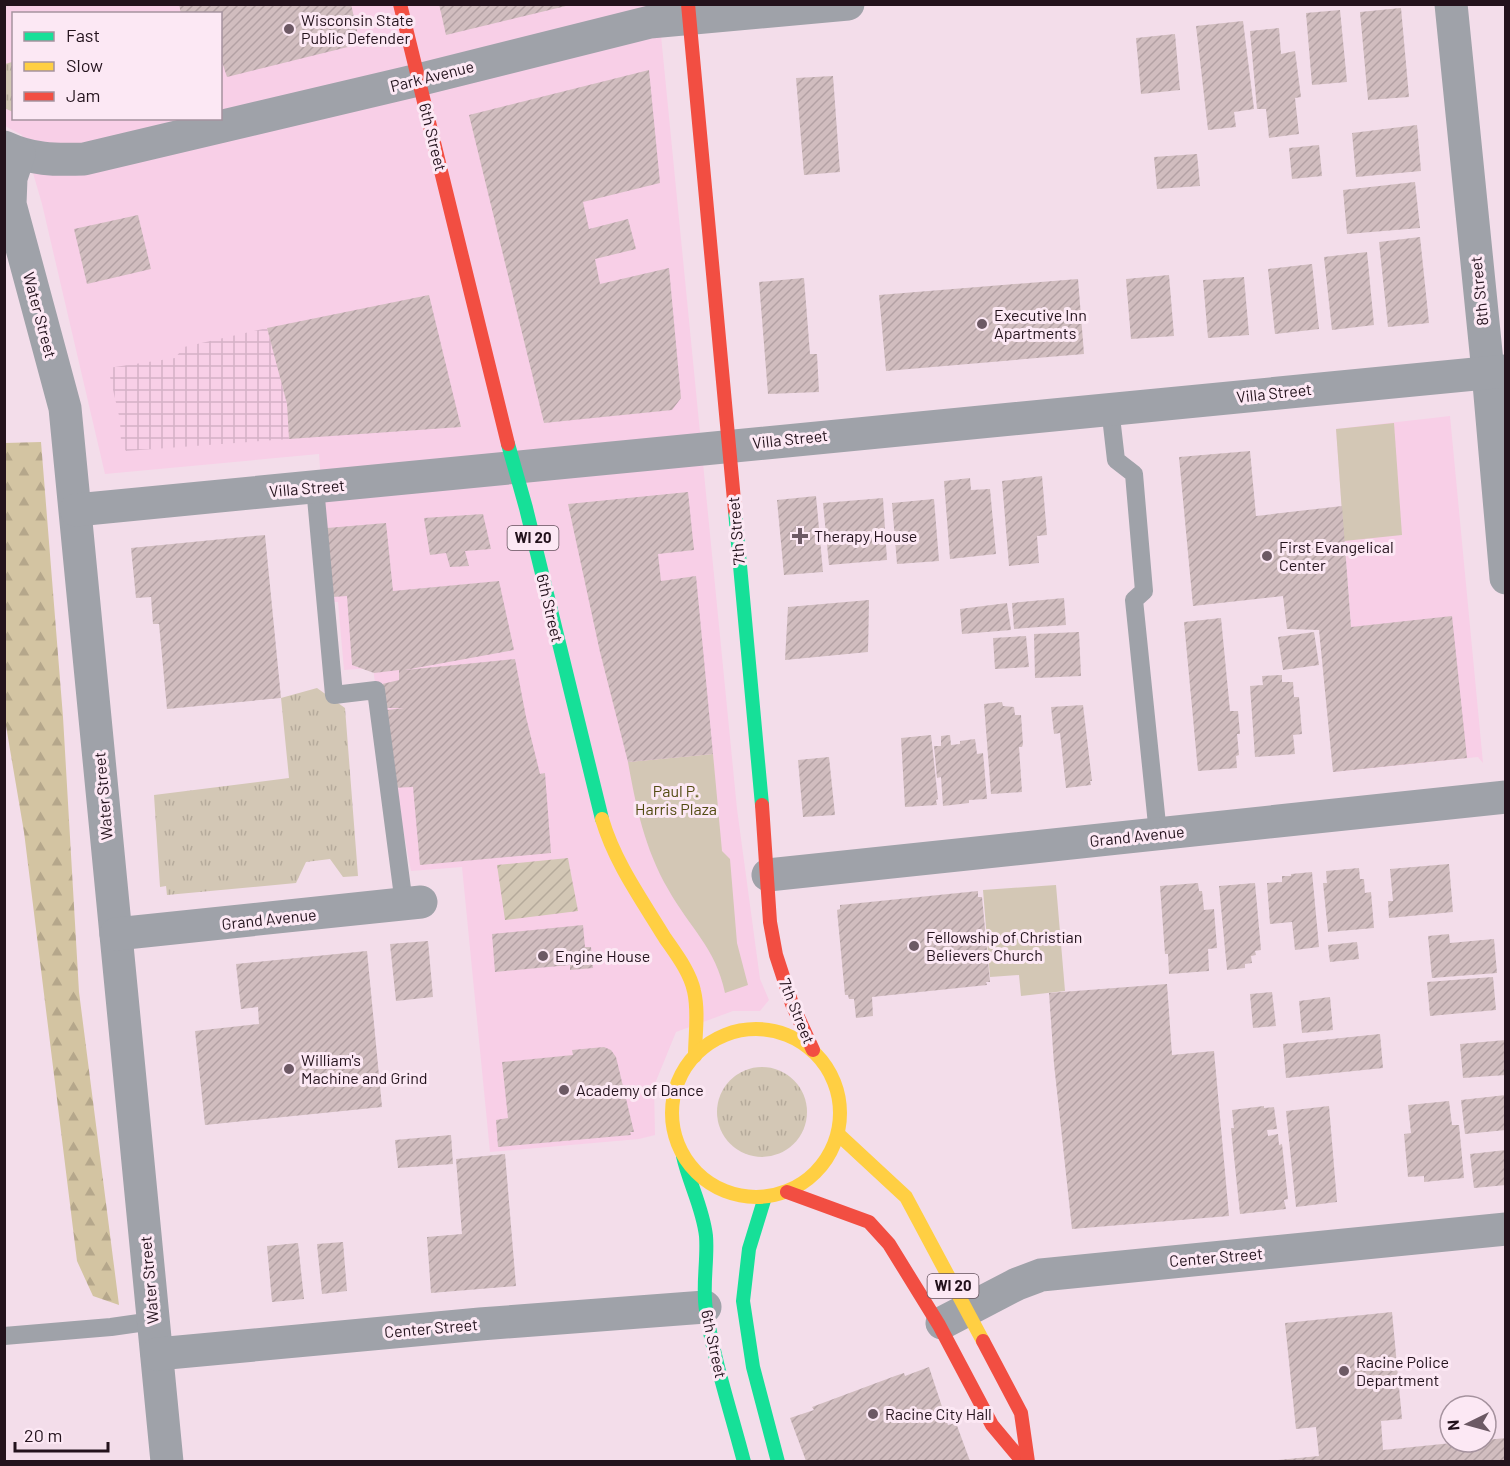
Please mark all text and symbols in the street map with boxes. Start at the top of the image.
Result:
place label: Wisconsin State Public Defender [301,10,413,47]
legend [12,12,222,120]
marker: Wisconsin State Public Defender [282,22,296,36]
text: Fast [66,24,100,46]
text: Slow [66,54,103,76]
street label: Park Avenue [388,56,476,95]
text: Jam [66,84,100,106]
street label: 6th Street [416,101,451,173]
street label: 8th Street [1465,255,1492,327]
street label: Water Street [20,270,61,360]
place label: Executive Inn Apartments [994,305,1087,342]
marker: Executive Inn Apartments [975,317,989,331]
street label: Villa Street [1235,379,1313,406]
street label: Villa Street [751,425,829,452]
street label: Villa Street [268,475,346,500]
street label: 7th Street [723,496,748,566]
road number: WI 20 [508,526,558,550]
place label: Therapy House [814,526,917,545]
marker: Therapy House [791,527,809,545]
place label: First Evangelical Center [1279,537,1394,574]
marker: First Evangelical Center [1260,549,1274,563]
street label: 6th Street [533,572,568,644]
street label: Water Street [89,751,116,841]
park label: Paul P. Harris Plaza [635,781,717,818]
street label: Grand Avenue [1089,821,1185,850]
street label: Grand Avenue [221,904,317,933]
place label: Fellowship of Christian Believers Church [926,927,1082,964]
marker: Fellowship of Christian Believers Church [907,939,921,953]
place label: Engine House [555,946,650,965]
marker: Engine House [536,949,550,963]
street label: 7th Street [776,975,819,1046]
place label: William's Machine and Grind [301,1050,427,1087]
marker: William's Machine and Grind [282,1062,296,1076]
place label: Academy of Dance [576,1080,704,1099]
marker: Academy of Dance [557,1083,571,1097]
street label: Water Street [135,1235,162,1325]
street label: Center Street [1168,1243,1263,1270]
road number: WI 20 [928,1274,978,1298]
street label: 6th Street [698,1308,731,1380]
street label: Center Street [383,1314,478,1341]
place label: Racine Police Department [1356,1352,1449,1389]
marker: Racine Police Department [1337,1364,1351,1378]
north arrow [1438,1394,1498,1454]
place label: Racine City Hall [885,1404,992,1423]
marker: Racine City Hall [866,1407,880,1421]
scale bar [15,1415,108,1453]
text: N [1443,1419,1462,1431]
text: 20 m [24,1424,62,1446]

